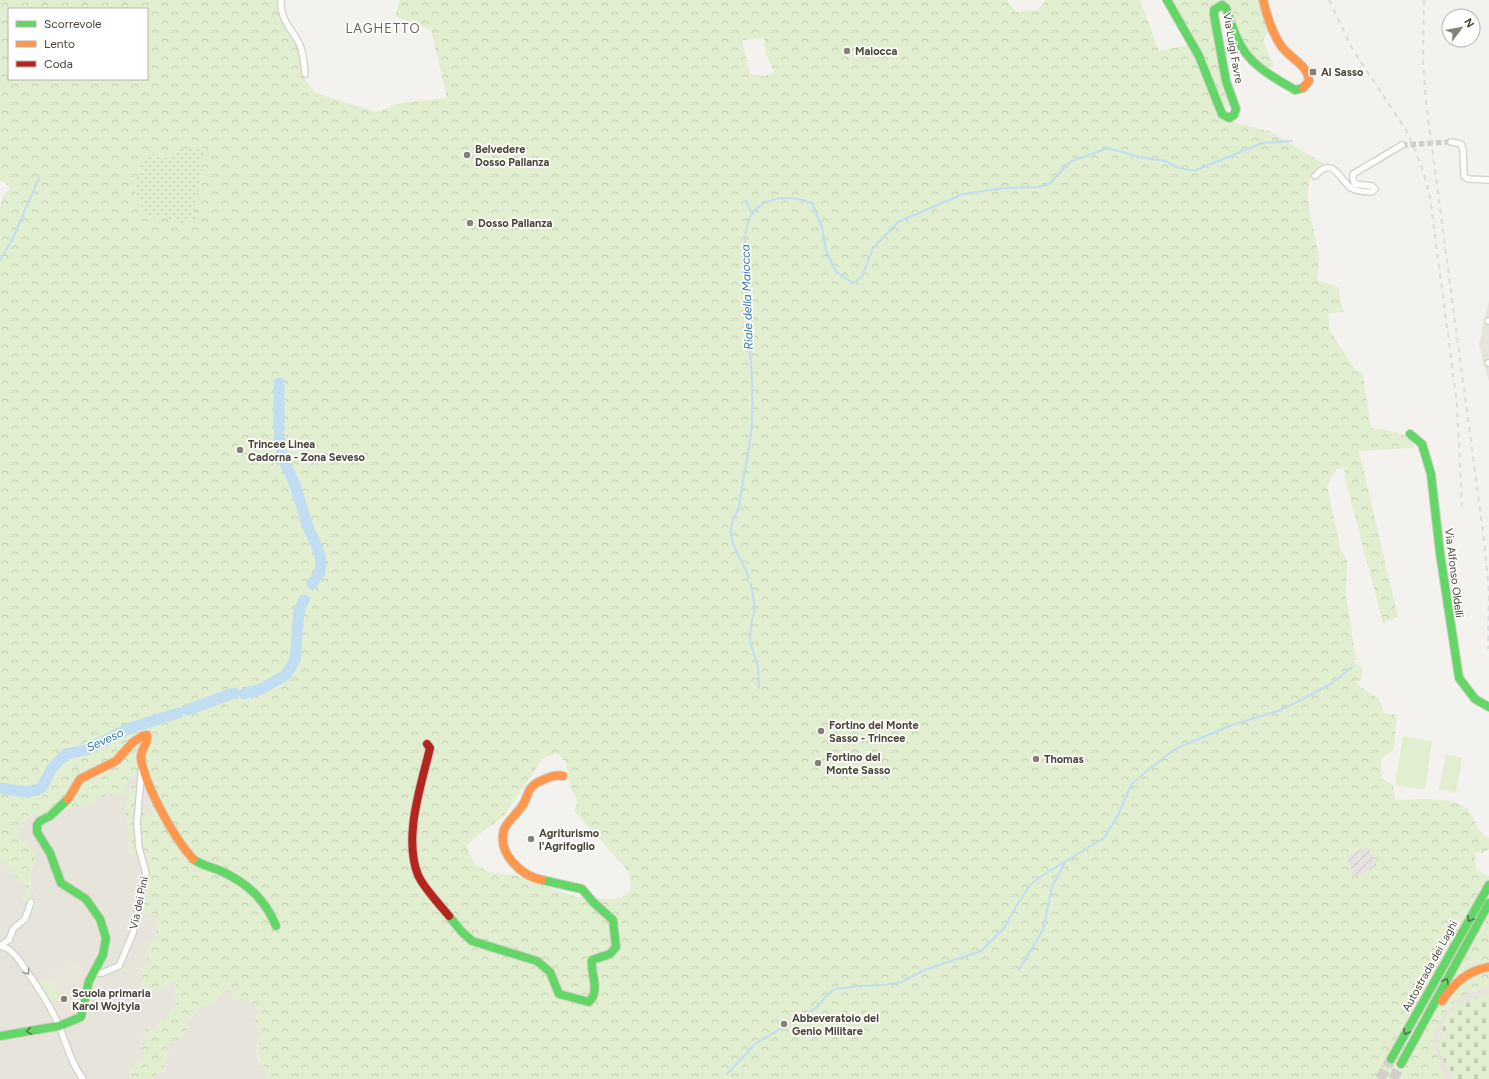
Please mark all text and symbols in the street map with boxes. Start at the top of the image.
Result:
legend [8,8,148,80]
north arrow [1441,8,1481,48]
street label: Via Luigi Favre [1220,12,1246,84]
text: N [1461,16,1477,30]
text: Scorrevole [44,17,102,31]
district label: LAGHETTO [345,21,421,36]
text: Lento [44,37,75,51]
place label: Maiocca [855,45,898,58]
marker: Maiocca [842,46,852,56]
text: Coda [44,57,73,71]
place label: Al Sasso [1321,66,1364,79]
marker: Al Sasso [1308,67,1318,77]
place label: Belvedere Dosso Pallanza [475,143,549,169]
marker: Belvedere Dosso Pallanza [462,150,472,160]
place label: Dosso Pallanza [478,217,552,230]
marker: Dosso Pallanza [465,218,475,228]
water label: Riale della Maiocca [738,244,756,350]
place label: Trincee Linea Cadorna - Zona Seveso [248,438,366,464]
marker: Trincee Linea Cadorna - Zona Seveso [235,445,245,455]
street label: Via Alfonso Oldelli [1442,528,1466,618]
place label: Fortino del Monte Sasso - Trincee [829,719,919,745]
water label: Seveso [84,725,126,755]
marker: Fortino del Monte Sasso - Trincee [816,726,826,736]
place label: Fortino del Monte Sasso [826,751,891,777]
place label: Thomas [1044,753,1084,766]
marker: Thomas [1031,754,1041,764]
marker: Fortino del Monte Sasso [813,758,823,768]
place label: Agriturismo l'Agrifoglio [539,827,600,853]
marker: Agriturismo l'Agrifoglio [526,834,536,844]
street label: Via dei Pini [127,875,151,931]
one-way arrow [1467,915,1474,922]
street label: Autostrada dei Laghi [1400,918,1460,1014]
one-way arrow [22,968,30,975]
one-way arrow [1442,978,1449,985]
place label: Scuola primaria Karol Wojtyla [72,987,151,1013]
marker: Scuola primaria Karol Wojtyla [59,994,69,1004]
place label: Abbeveratoio del Genio Militare [792,1012,879,1038]
marker: Abbeveratoio del Genio Militare [779,1019,789,1029]
one-way arrow [26,1026,33,1035]
one-way arrow [1403,1028,1410,1035]

